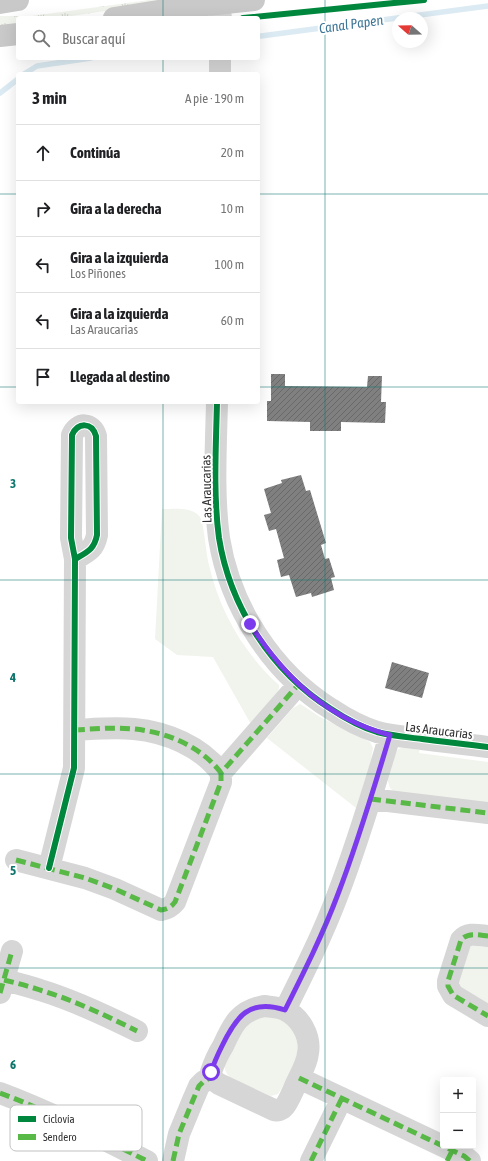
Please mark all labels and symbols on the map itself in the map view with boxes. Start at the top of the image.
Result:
water label: Canal Papen [318,12,384,36]
north arrow [392,12,428,48]
street label: Las Araucarias [198,454,215,523]
text: 3 [10,476,16,491]
route end [241,615,259,633]
text: 4 [9,670,16,685]
street label: Las Araucarias [404,719,474,742]
text: 5 [10,863,16,878]
text: 6 [10,1057,16,1072]
route start [202,1063,220,1081]
legend [10,1105,142,1151]
text: Ciclovía [43,1113,75,1125]
text: Sendero [43,1131,77,1143]

